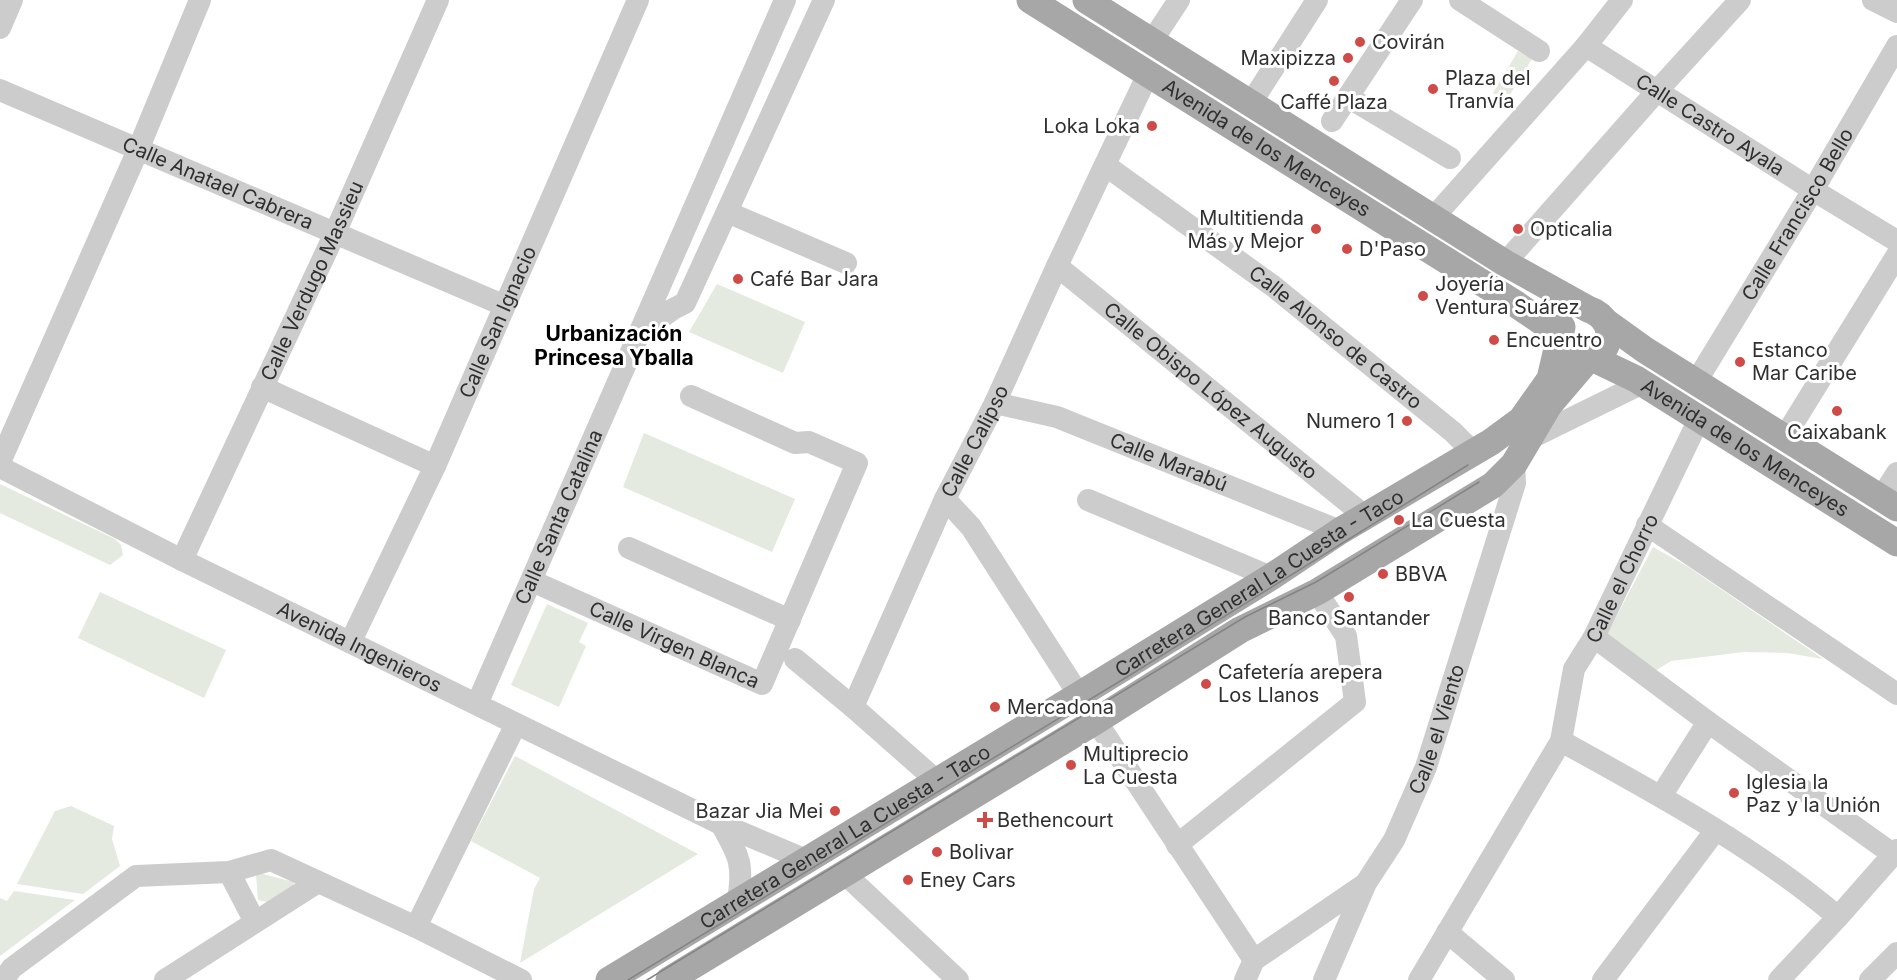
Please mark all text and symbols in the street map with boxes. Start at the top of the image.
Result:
place label: Covirán [1372,30,1445,54]
marker: Covirán [1353,35,1367,49]
place label: Maxipizza [1241,46,1336,70]
marker: Maxipizza [1341,51,1355,65]
place label: Plaza del Tranvía [1445,66,1531,113]
street label: Calle Castro Ayala [1631,69,1789,181]
street label: Avenida de los Menceyes [1158,74,1375,222]
marker: Caffé Plaza [1327,74,1341,88]
marker: Plaza del Tranvía [1426,82,1440,96]
place label: Caffé Plaza [1280,90,1388,114]
place label: Loka Loka [1043,114,1140,138]
marker: Loka Loka [1145,119,1159,133]
street label: Calle Francisco Bello [1736,124,1858,305]
street label: Calle Anatael Cabrera [119,132,317,235]
street label: Calle Verdugo Massieu [256,177,368,385]
place label: Multitienda Más y Mejor [1188,206,1304,253]
place label: Opticalia [1530,217,1613,241]
marker: Multitienda Más y Mejor [1309,222,1323,236]
marker: Opticalia [1511,222,1525,236]
place label: D'Paso [1359,237,1426,261]
marker: D'Paso [1340,242,1354,256]
street label: Calle San Ignacio [454,243,541,402]
street label: Calle Alonso de Castro [1244,261,1427,414]
place label: Café Bar Jara [750,267,879,291]
marker: Café Bar Jara [731,272,745,286]
place label: Joyería Ventura Suárez [1435,272,1580,319]
marker: Joyería Ventura Suárez [1416,289,1430,303]
street label: Calle Obispo López Augusto [1099,297,1322,485]
district label: Urbanización Princesa Yballa [534,321,694,370]
place label: Encuentro [1506,328,1602,352]
marker: Encuentro [1487,333,1501,347]
place label: Estanco Mar Caribe [1752,338,1857,385]
marker: Estanco Mar Caribe [1733,355,1747,369]
street label: Avenida de los Menceyes [1637,373,1854,522]
street label: Calle Calipso [936,381,1014,501]
marker: Caixabank [1830,404,1844,418]
place label: Numero 1 [1306,409,1395,433]
marker: Numero 1 [1400,414,1414,428]
place label: Caixabank [1787,420,1887,444]
street label: Calle Santa Catalina [510,426,608,608]
street label: Calle Marabú [1106,428,1231,496]
street label: Carretera General La Cuesta - Taco [1111,484,1408,682]
place label: La Cuesta [1411,508,1506,532]
street label: Calle el Chorro [1581,510,1664,647]
marker: La Cuesta [1392,513,1406,527]
place label: BBVA [1395,562,1448,586]
marker: BBVA [1376,567,1390,581]
marker: Banco Santander [1342,590,1356,604]
street label: Calle Virgen Blanca [586,596,763,693]
street label: Avenida Ingenieros [273,597,446,697]
place label: Banco Santander [1268,606,1431,630]
place label: Cafetería arepera Los Llanos [1218,660,1383,707]
street label: Calle el Viento [1404,661,1469,798]
marker: Cafetería arepera Los Llanos [1199,677,1213,691]
place label: Mercadona [1007,695,1114,719]
marker: Mercadona [988,700,1002,714]
street label: Carretera General La Cuesta - Taco [695,740,995,934]
place label: Multiprecio La Cuesta [1083,742,1189,789]
marker: Multiprecio La Cuesta [1064,758,1078,772]
place label: Iglesia la Paz y la Unión [1746,770,1881,817]
marker: Iglesia la Paz y la Unión [1727,786,1741,800]
place label: Bazar Jia Mei [696,799,823,823]
marker: Bazar Jia Mei [828,804,842,818]
place label: Bethencourt [997,808,1114,832]
marker: Bethencourt [978,813,992,827]
place label: Bolivar [949,840,1014,864]
marker: Bolivar [930,845,944,859]
place label: Eney Cars [920,868,1016,892]
marker: Eney Cars [901,873,915,887]

